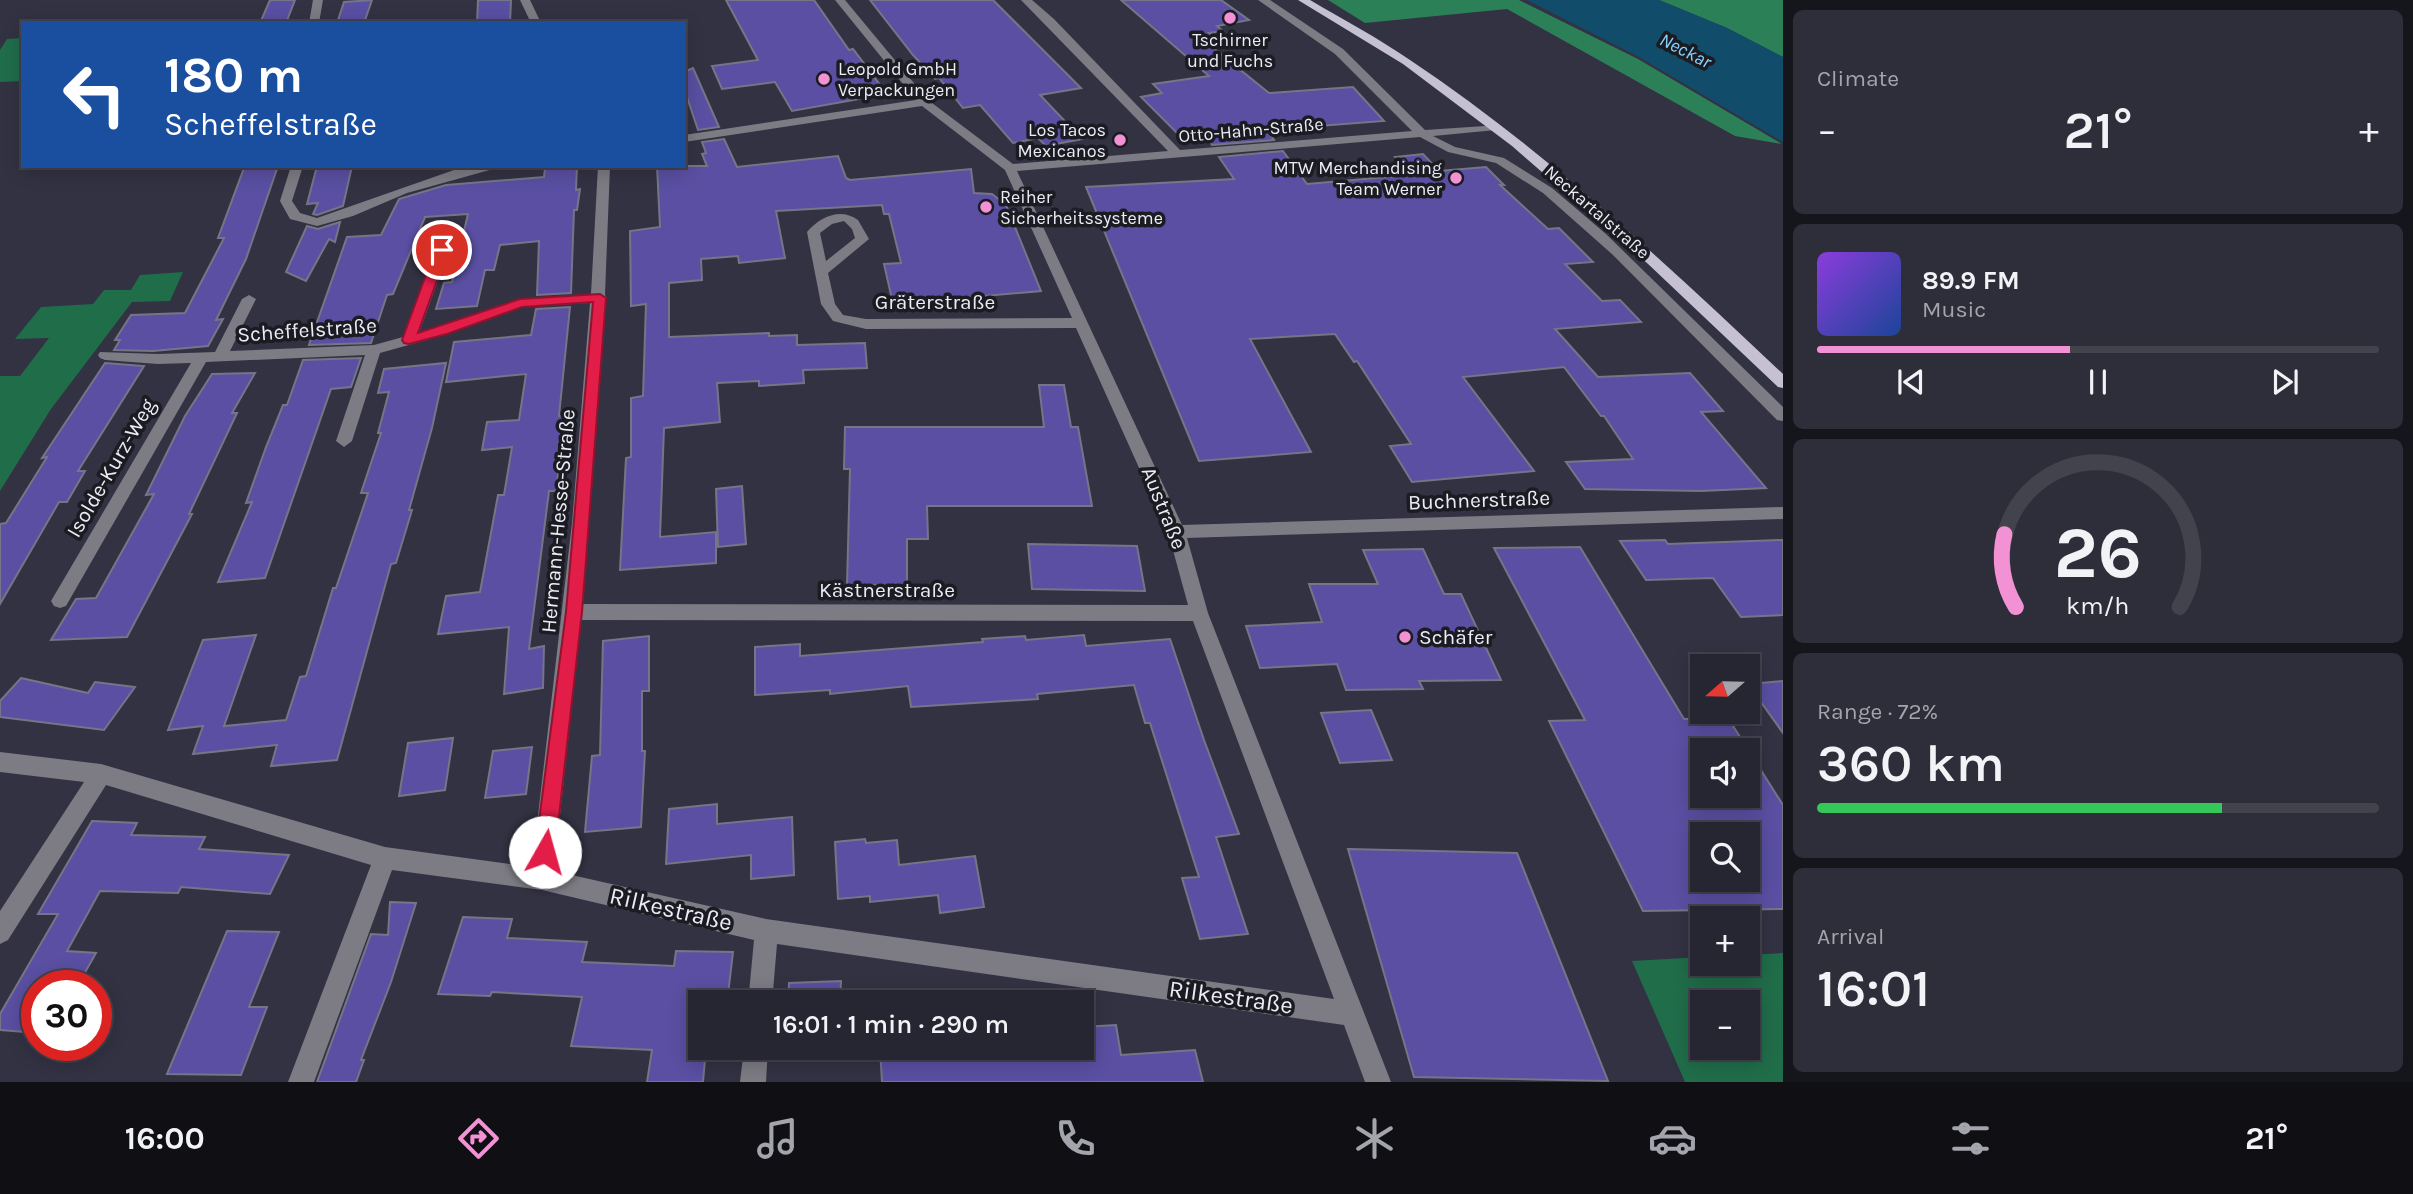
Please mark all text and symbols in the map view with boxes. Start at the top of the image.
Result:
marker: Tschirner und Fuchs [1222,10,1238,26]
place label: Tschirner und Fuchs [1187,29,1273,72]
water label: Neckar [1656,29,1716,74]
text: 180 m [164,47,303,104]
icon: left [49,49,140,140]
place label: Leopold GmbH Verpackungen [838,58,957,101]
text: Climate [1817,65,1899,92]
marker: Leopold GmbH Verpackungen [816,71,832,87]
text: 21° [2064,100,2132,161]
text: Scheffelstraße [164,106,377,143]
text: − [1817,108,1837,153]
text: + [2359,108,2379,153]
street label: Otto-Hahn-Straße [1178,113,1324,147]
place label: Los Tacos Mexicanos [1018,119,1106,162]
marker: Los Tacos Mexicanos [1112,132,1128,148]
place label: MTW Merchandising Team Werner [1274,157,1442,200]
street label: Neckartalstraße [1540,160,1654,264]
marker: MTW Merchandising Team Werner [1448,170,1464,186]
place label: Reiher Sicherheitssysteme [1000,186,1163,229]
marker: Reiher Sicherheitssysteme [978,199,994,215]
pin [412,220,472,280]
icon: arrive [423,231,461,269]
text: 89.9 FM [1922,265,2020,296]
street label: Gräterstraße [875,290,995,314]
text: Music [1922,296,1986,323]
street label: Scheffelstraße [236,313,378,347]
icon: previous [1892,363,1930,401]
icon: pause [2079,363,2117,401]
icon: next [2266,363,2304,401]
street label: Isolde-Kurz-Weg [62,394,160,542]
street label: Hermann-Hesse-Straße [536,408,580,634]
street label: Austraße [1137,463,1191,553]
street label: Buchnerstraße [1408,486,1550,514]
text: 26 [2054,510,2142,595]
street label: Kästnerstraße [819,578,955,602]
text: km/h [2066,591,2130,620]
place label: Schäfer [1419,625,1493,649]
marker: Schäfer [1397,629,1413,645]
north arrow [1690,654,1760,724]
map controls [1690,654,1760,1060]
text: Range · 72% [1817,698,1938,725]
text: 360 km [1817,733,2005,794]
button: sound [1690,738,1760,808]
position arrow [508,815,582,889]
button: search [1690,822,1760,892]
street label: Rilkestraße [607,881,735,937]
button: + [1690,906,1760,976]
text: Arrival [1817,923,1884,950]
text: 16:01 [1817,958,1930,1019]
speed limit sign: 30 [21,970,112,1061]
street label: Rilkestraße [1167,974,1295,1020]
button: − [1690,990,1760,1060]
text: 16:01 · 1 min · 290 m [773,1009,1009,1040]
icon: directions [454,1114,503,1163]
icon: music [753,1114,802,1163]
icon: phone [1051,1114,1100,1163]
icon: climate [1350,1114,1399,1163]
icon: car [1648,1114,1697,1163]
icon: filters [1946,1114,1995,1163]
text: 16:00 [125,1120,205,1157]
text: 21° [2245,1120,2288,1157]

